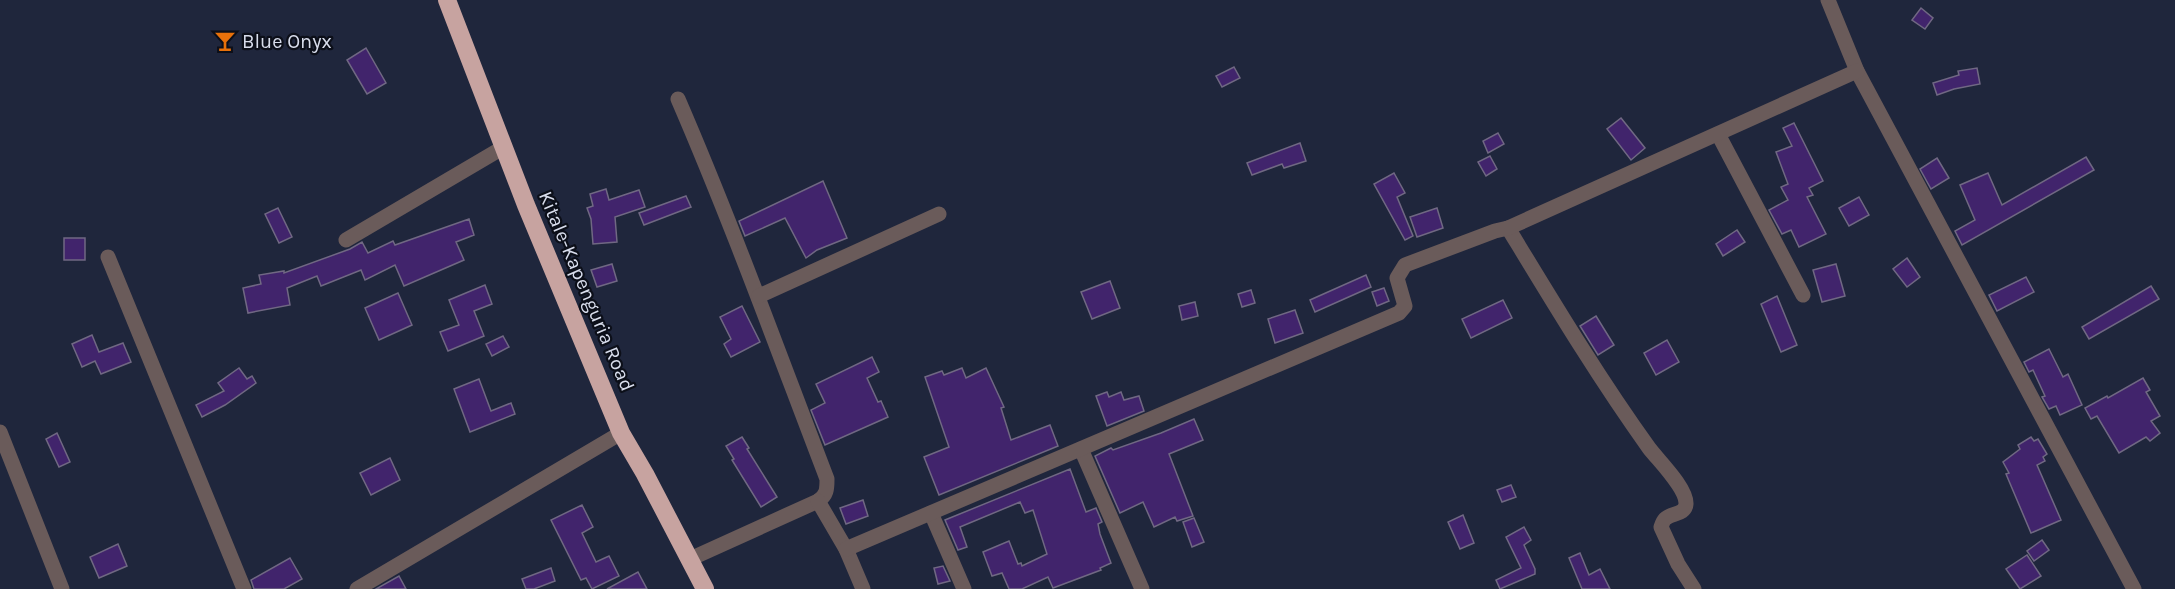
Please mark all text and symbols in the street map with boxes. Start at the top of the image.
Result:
bar icon: Blue Onyx [213,29,237,53]
place label: Blue Onyx [242,30,332,53]
street label: Kitale-Kapenguria Road [534,188,639,395]

